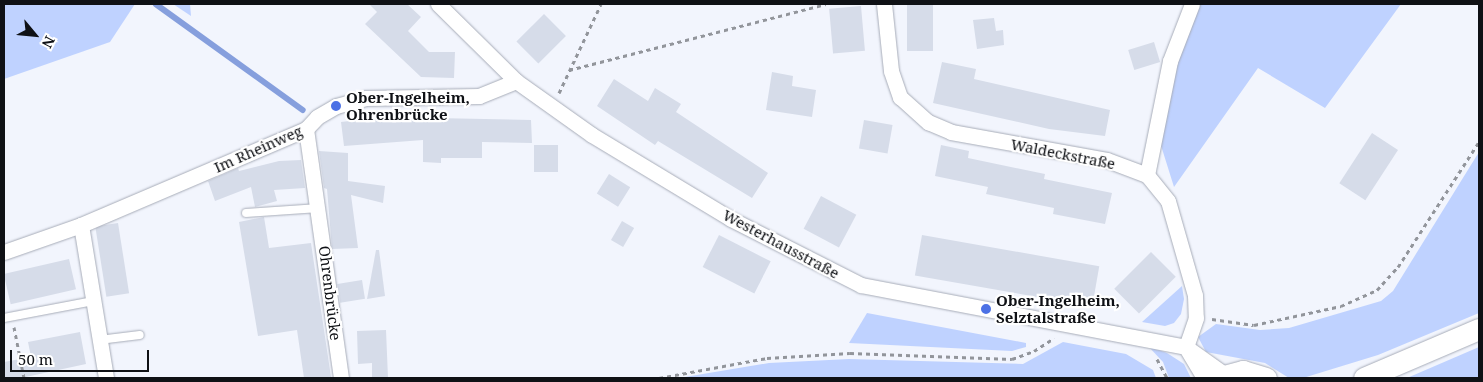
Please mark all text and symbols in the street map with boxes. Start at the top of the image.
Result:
north arrow [10,10,60,60]
text: N [38,33,60,52]
place label: Ober-Ingelheim, Ohrenbrücke [346,88,470,123]
marker: Ober-Ingelheim, Ohrenbrücke [330,100,342,112]
street label: Im Rheinweg [211,122,305,176]
street label: Waldeckstraße [1009,135,1117,173]
street label: Westerhausstraße [720,206,842,282]
street label: Ohrenbrücke [315,245,345,341]
place label: Ober-Ingelheim, Selztalstraße [996,291,1120,326]
marker: Ober-Ingelheim, Selztalstraße [980,303,992,315]
scale bar [12,340,151,372]
text: 50 m [18,349,53,369]

